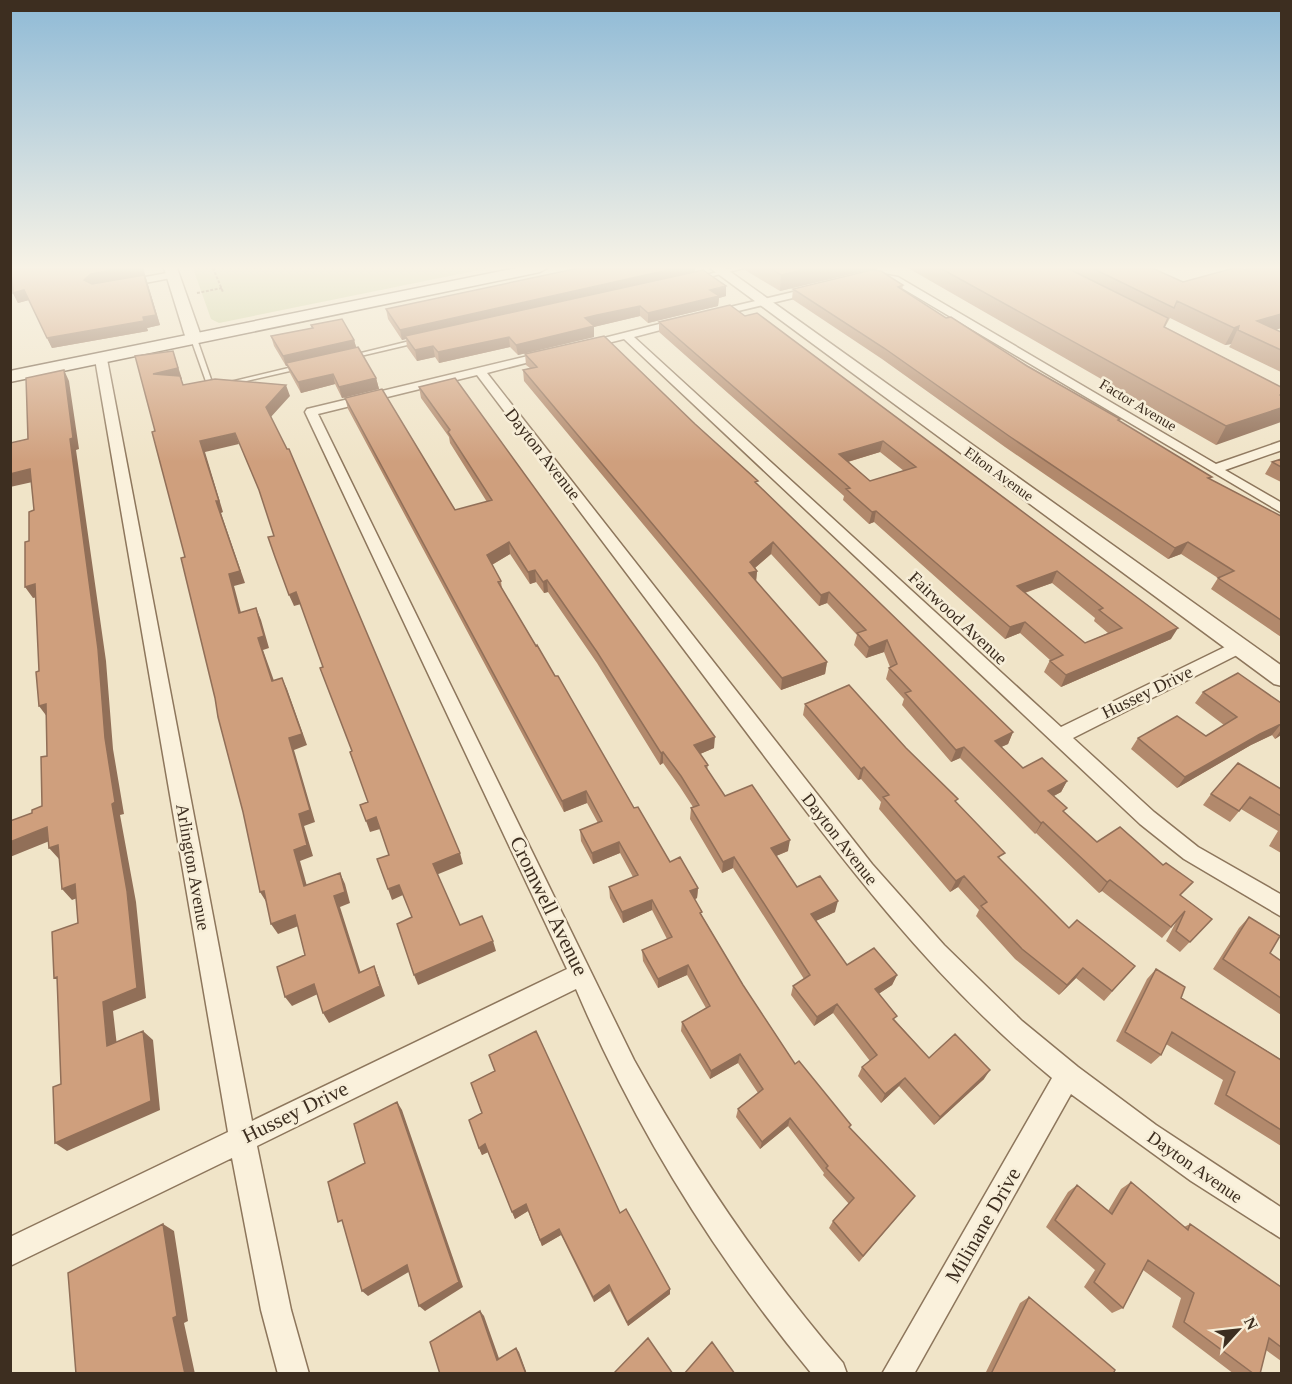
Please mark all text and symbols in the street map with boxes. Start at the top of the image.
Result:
street label: Factor Avenue [1097,376,1180,434]
street label: Dayton Avenue [501,404,585,504]
street label: Elton Avenue [962,444,1037,504]
street label: Fairwood Avenue [905,567,1011,669]
street label: Hussey Drive [1098,661,1196,723]
street label: Dayton Avenue [798,789,882,889]
street label: Arlington Avenue [172,802,214,932]
street label: Cromwell Avenue [505,833,593,979]
street label: Hussey Drive [238,1076,352,1148]
street label: Dayton Avenue [1144,1127,1246,1207]
street label: Milinane Drive [940,1163,1026,1287]
north arrow [1208,1300,1268,1360]
text: N [1241,1314,1261,1333]

